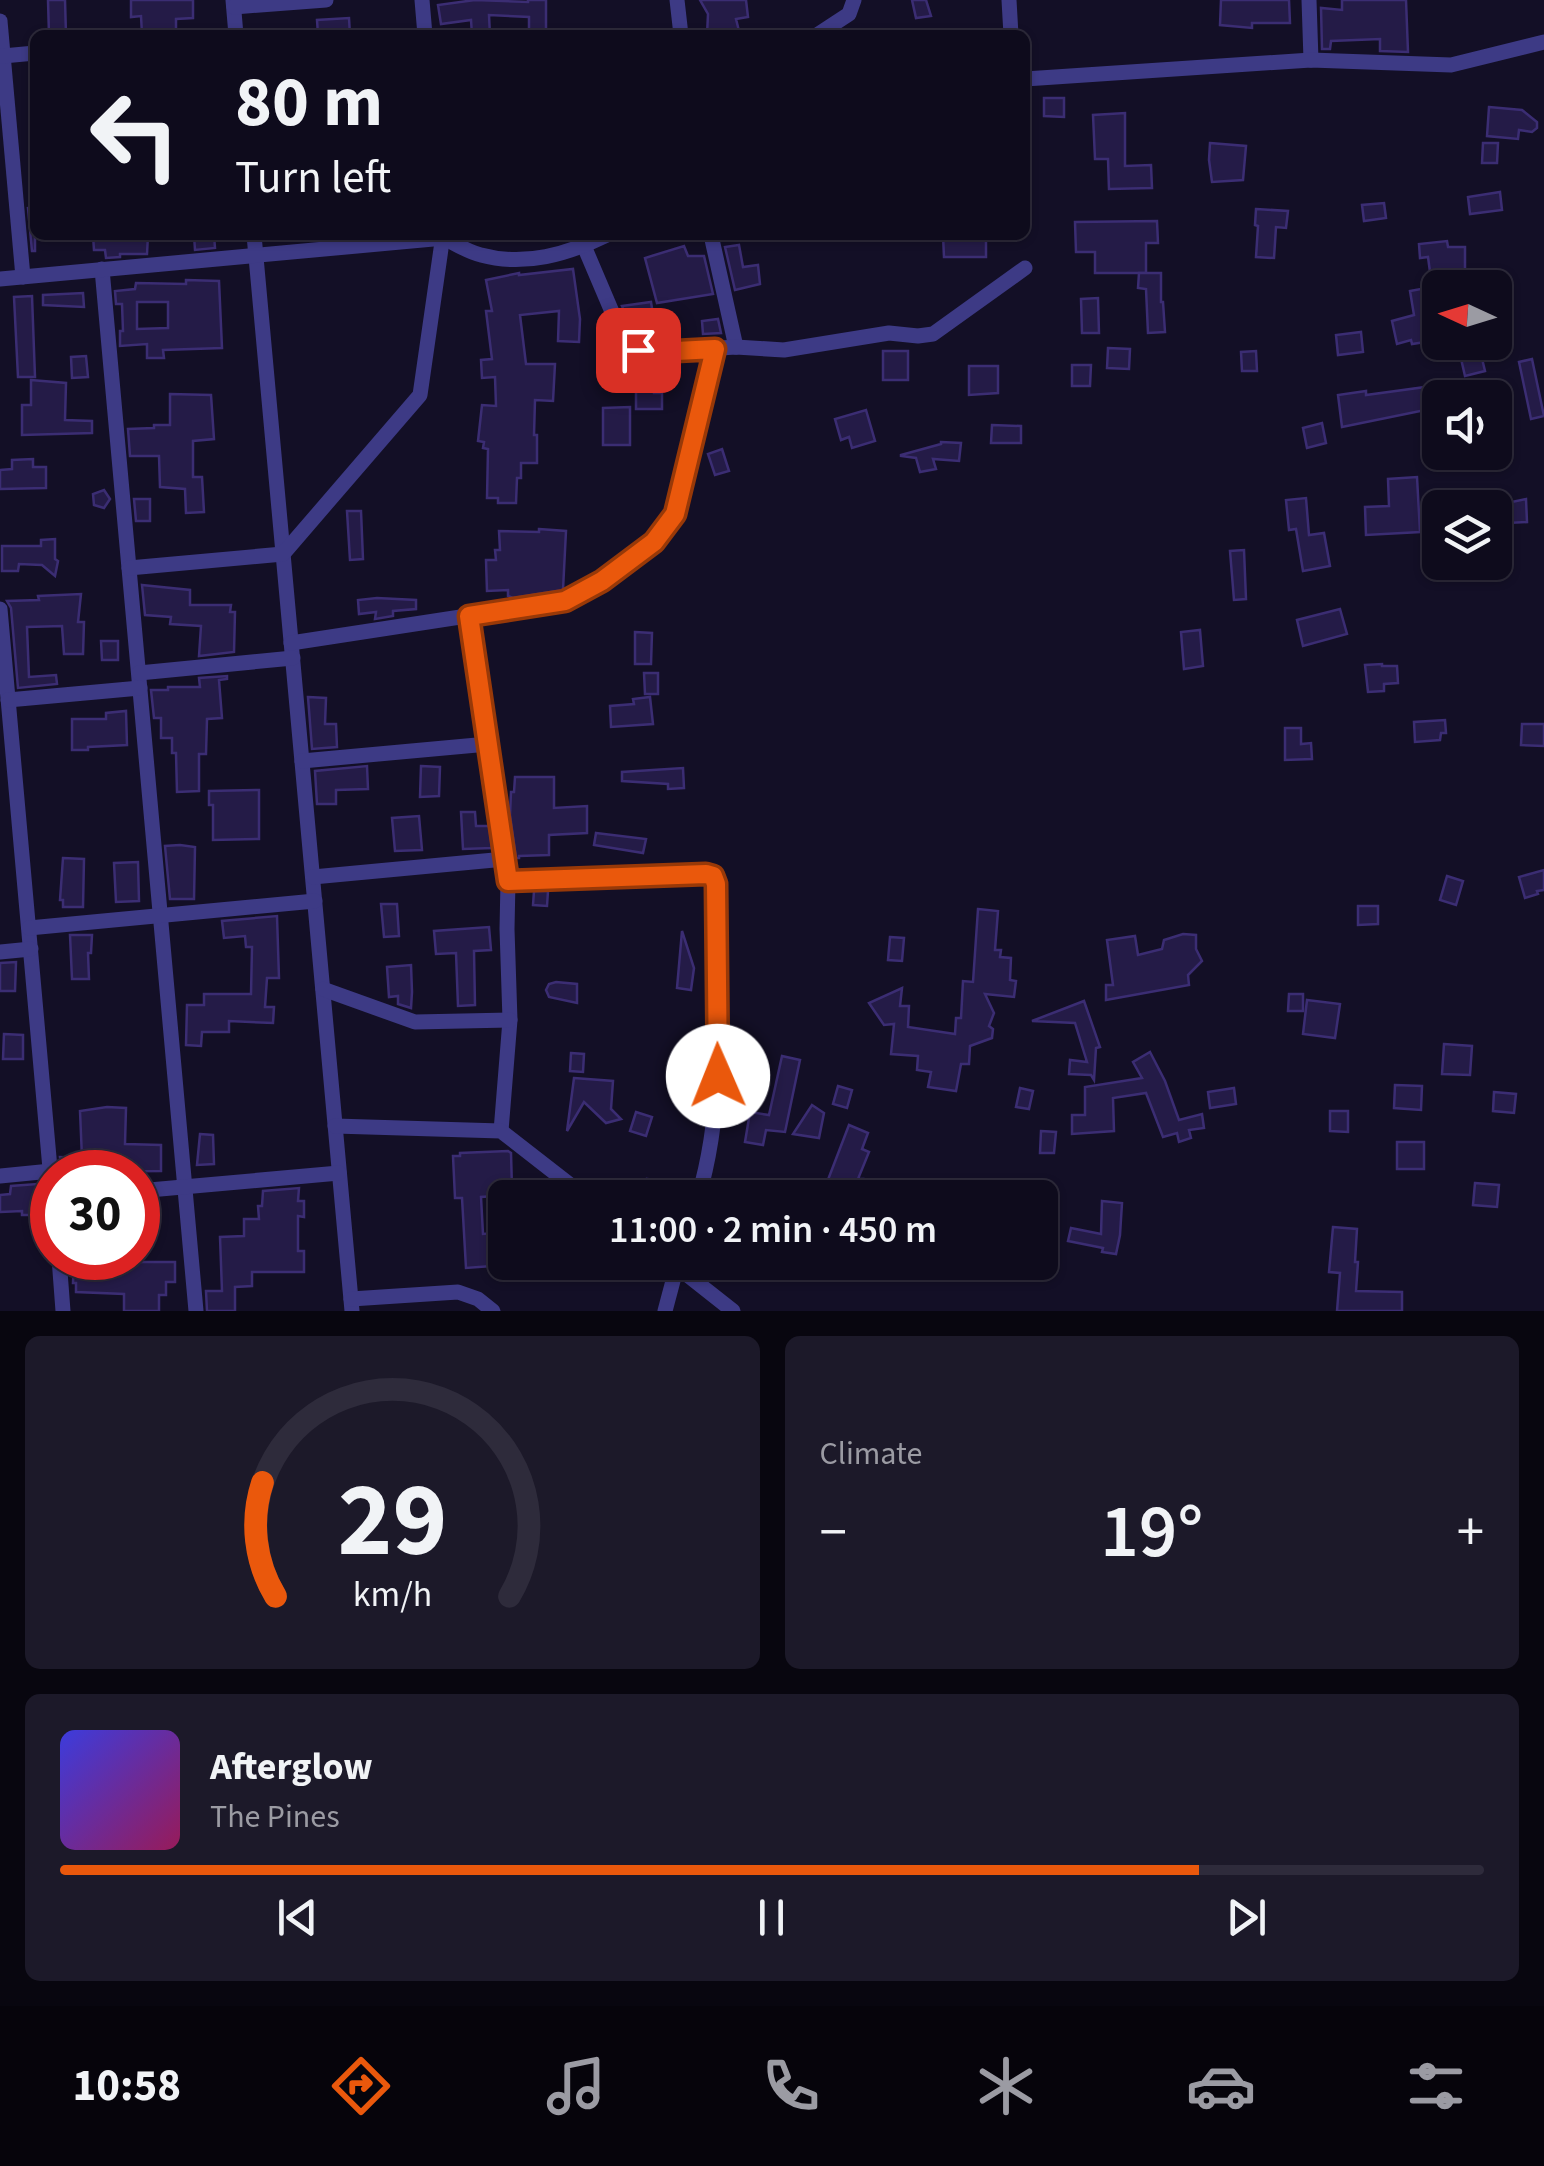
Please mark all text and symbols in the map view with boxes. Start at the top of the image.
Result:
text: 80 m [235,53,383,153]
icon: left [70,70,200,200]
text: Turn left [235,146,391,210]
north arrow [1422,270,1512,360]
map controls [1422,270,1512,580]
pin [596,308,681,393]
icon: arrive [611,323,666,378]
button: sound [1422,380,1512,470]
button: layers [1422,490,1512,580]
position arrow [666,1024,770,1128]
speed limit sign: 30 [30,1150,160,1280]
text: 11:00 · 2 min · 450 m [609,1203,937,1257]
text: Climate [820,1431,922,1477]
text: 29 [337,1448,447,1596]
text: 19° [1100,1479,1203,1586]
text: − [820,1494,847,1572]
text: + [1457,1494,1484,1572]
text: km/h [353,1569,432,1620]
text: Afterglow [210,1740,373,1794]
text: The Pines [210,1794,340,1840]
icon: previous [270,1890,325,1945]
icon: pause [744,1890,799,1945]
icon: next [1219,1890,1274,1945]
icon: directions [326,2051,396,2121]
icon: music [541,2051,611,2121]
icon: phone [756,2051,826,2121]
icon: climate [971,2051,1041,2121]
icon: car [1186,2051,1256,2121]
icon: filters [1401,2051,1471,2121]
text: 10:58 [73,2054,181,2118]

